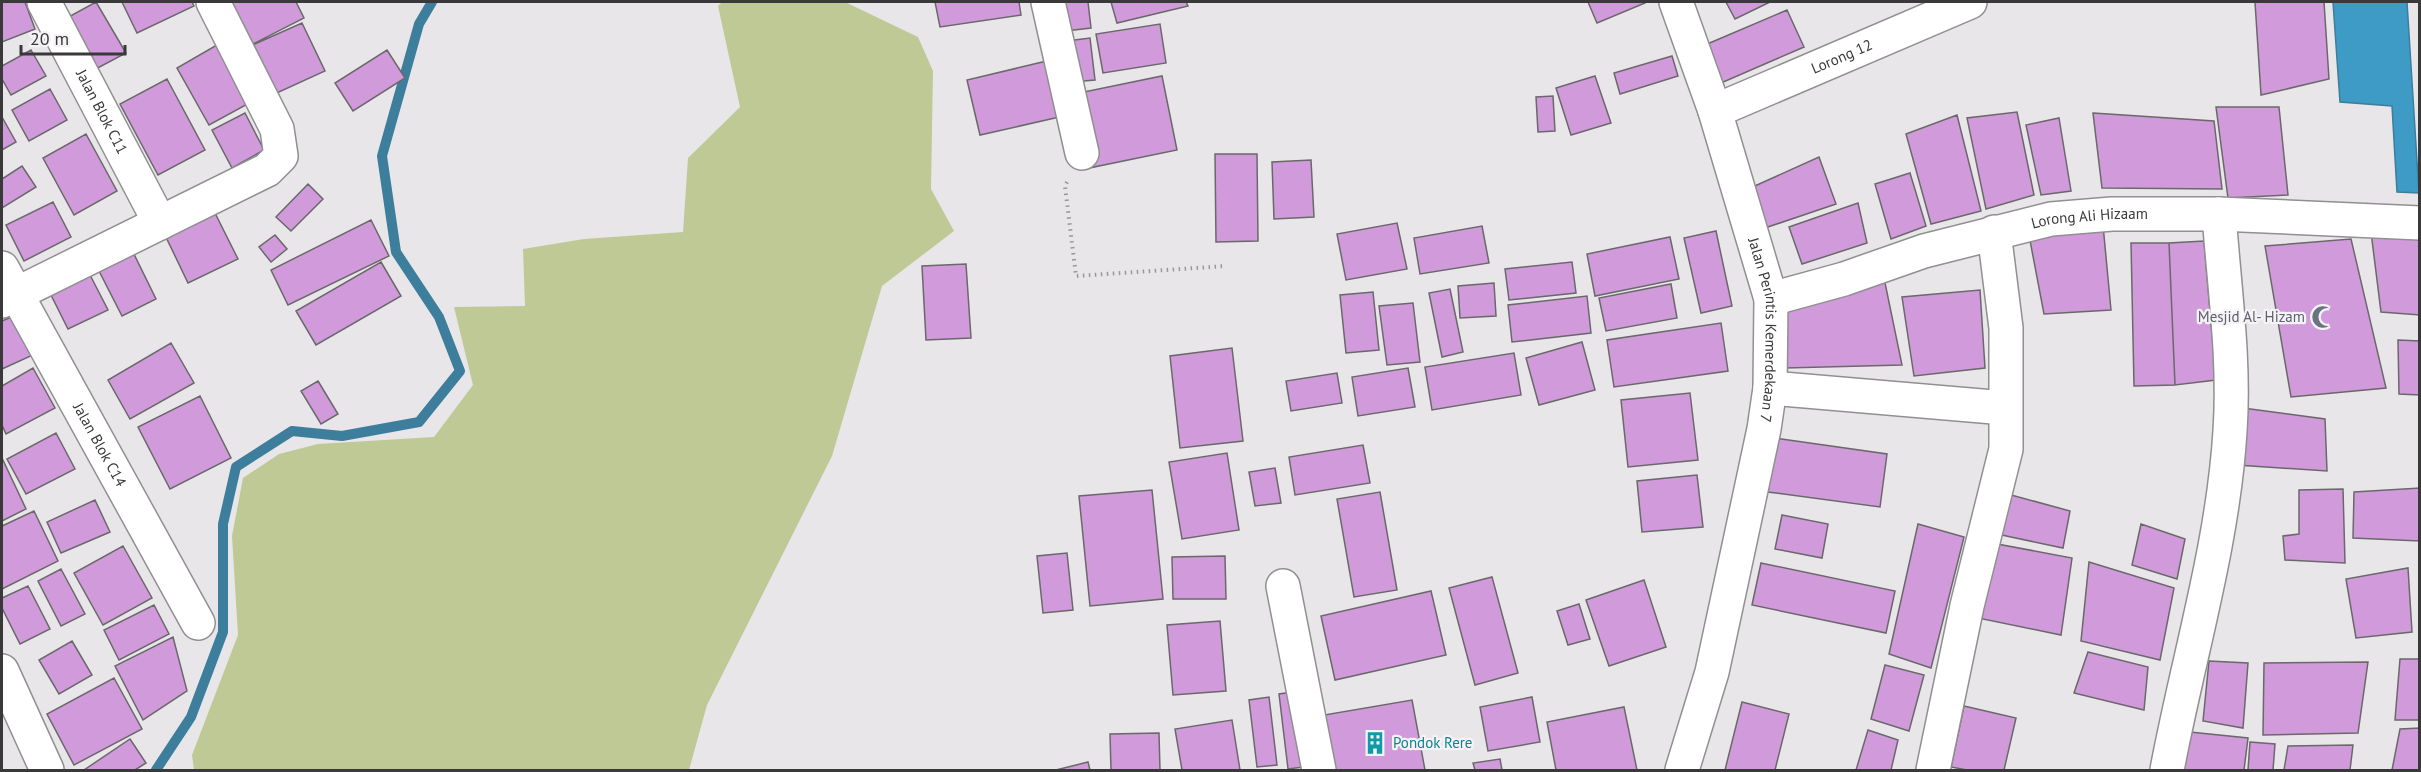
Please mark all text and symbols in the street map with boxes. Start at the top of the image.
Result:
scale bar [21,18,124,56]
text: 20 m [30,27,69,50]
street label: Lorong 12 [1808,35,1875,78]
street label: Jalan Blok C11 [72,65,132,157]
street label: Lorong Ali Hizaam [2029,204,2148,233]
street label: Jalan Perintis Kemerdekaan 7 [1744,234,1781,424]
mosque icon: Mesjid Al- Hizam [2310,304,2336,330]
place label: Mesjid Al- Hizam [2198,307,2305,326]
street label: Jalan Blok C14 [69,398,131,490]
building icon: Pondok Rere [1362,730,1388,756]
place label: Pondok Rere [1393,733,1473,752]

